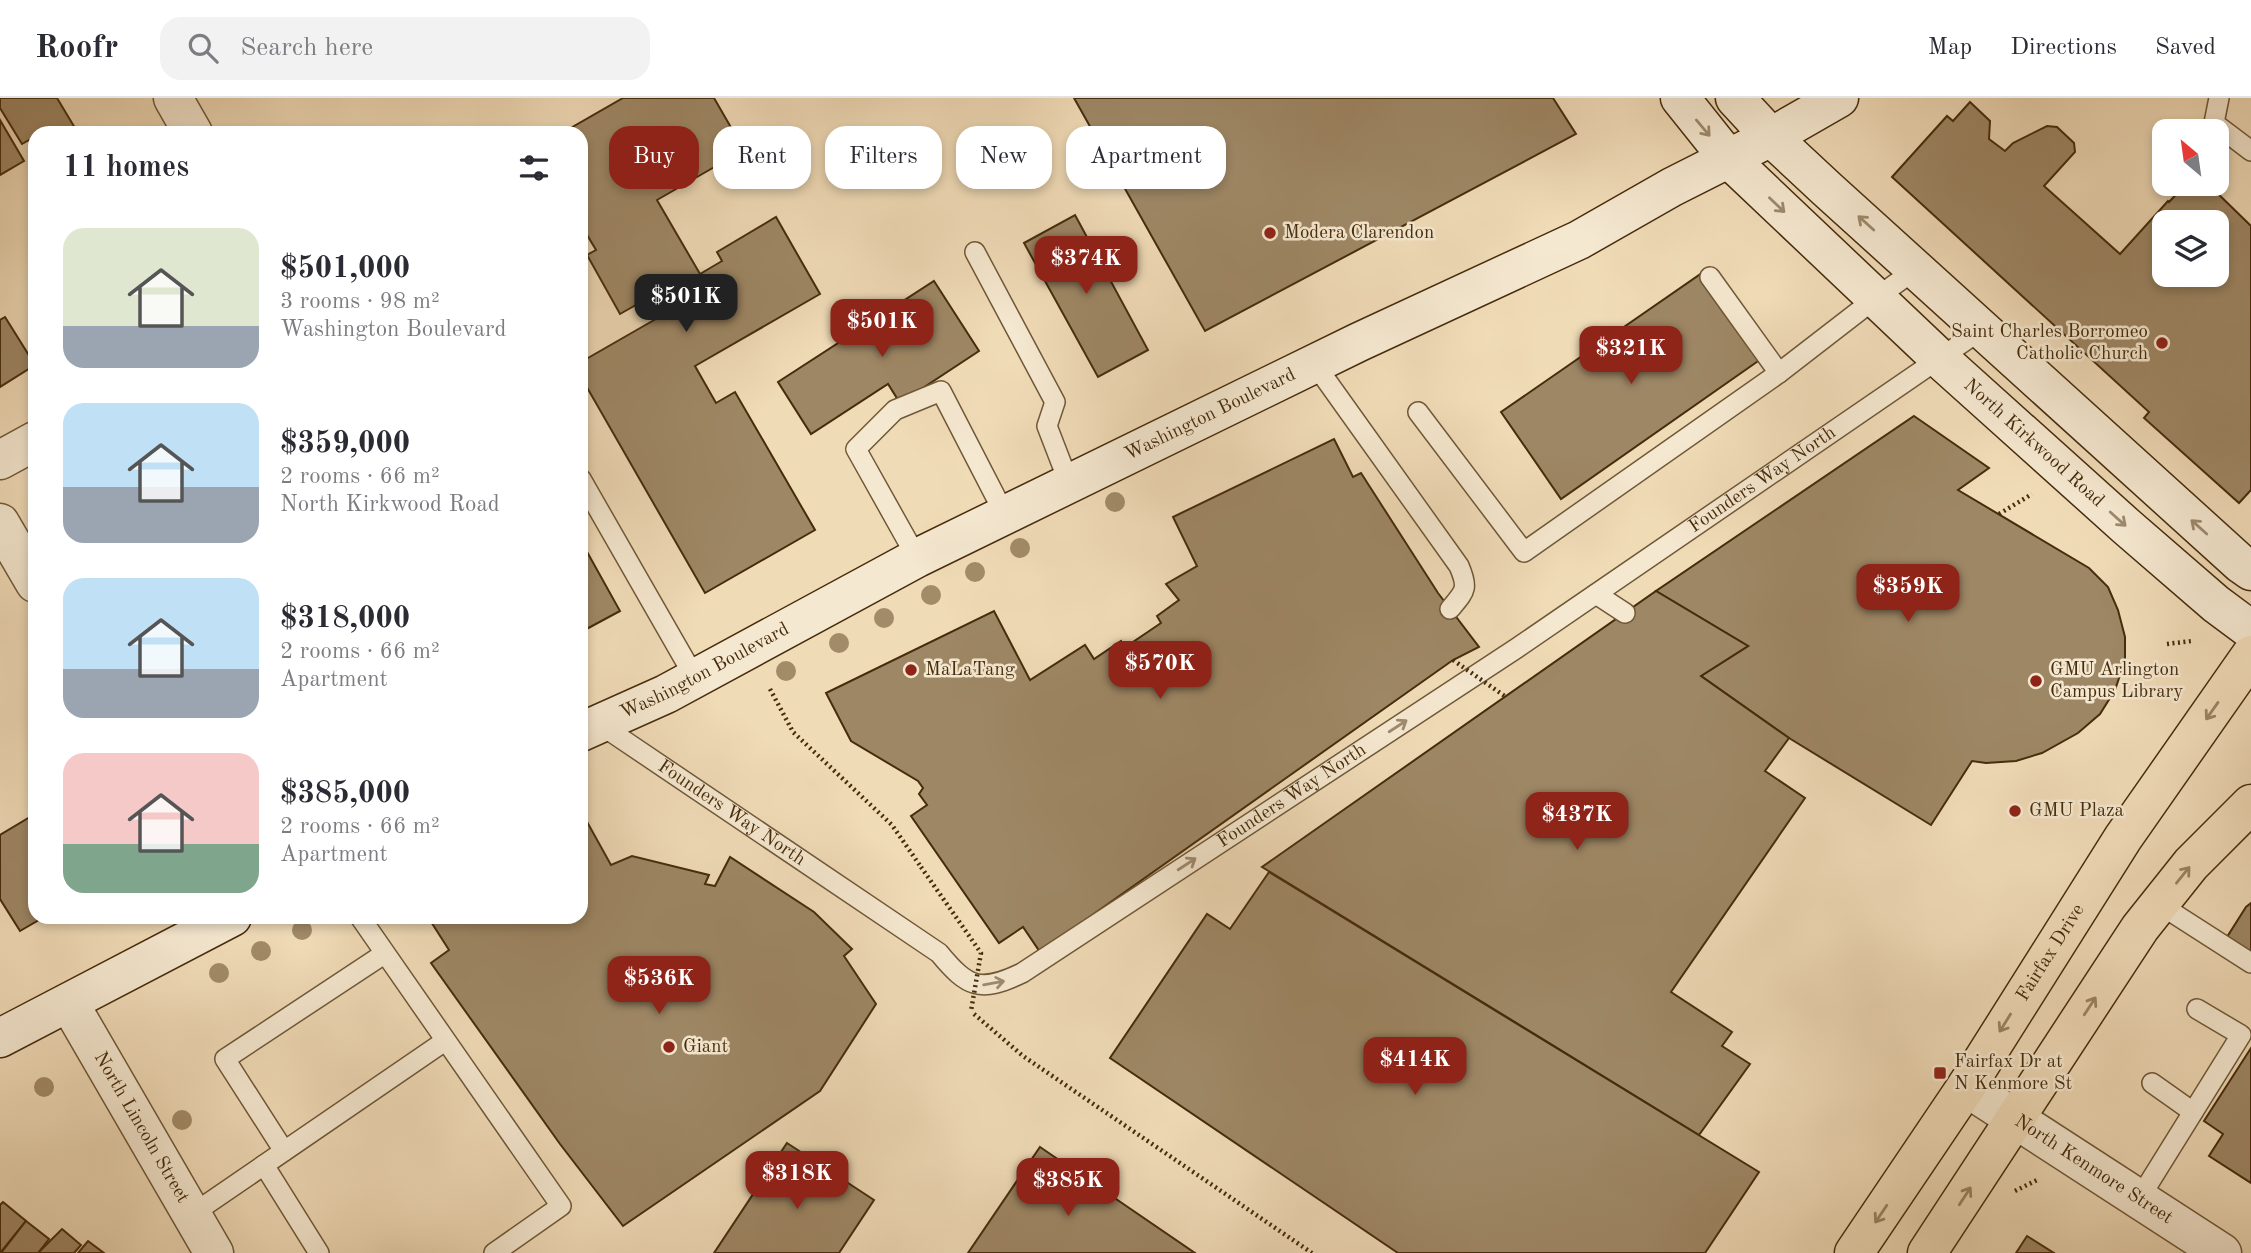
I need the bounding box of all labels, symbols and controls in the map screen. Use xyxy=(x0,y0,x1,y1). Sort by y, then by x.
search box xyxy=(160,17,650,80)
icon: search xyxy=(184,29,222,67)
text: Roofr xyxy=(35,32,118,65)
text: Search here xyxy=(240,35,373,61)
text: Map xyxy=(1928,36,1972,60)
text: Directions xyxy=(2010,36,2117,60)
text: Saved xyxy=(2155,36,2216,60)
one-way arrow xyxy=(1695,119,1711,137)
north arrow xyxy=(2152,119,2230,196)
map controls xyxy=(2152,119,2229,287)
chip: Buy xyxy=(609,126,699,189)
chip: Rent xyxy=(713,126,811,189)
chip: Filters xyxy=(825,126,942,189)
chip: New xyxy=(956,126,1052,189)
chip: Apartment xyxy=(1066,126,1226,189)
icon: filters xyxy=(515,149,553,187)
text: 11 homes xyxy=(63,153,189,183)
one-way arrow xyxy=(1768,196,1785,213)
button: layers xyxy=(2152,210,2229,287)
one-way arrow xyxy=(1858,215,1875,232)
place label: Modera Clarendon xyxy=(1284,224,1434,243)
marker: Modera Clarendon xyxy=(1262,225,1278,241)
pin: $374K xyxy=(1037,236,1135,296)
text: $374K xyxy=(1050,247,1122,270)
text: $501,000 xyxy=(280,254,410,284)
icon: home xyxy=(119,256,203,340)
pin: $501K xyxy=(637,274,735,334)
text: $501K xyxy=(650,285,722,308)
text: 3 rooms · 98 m² xyxy=(280,290,440,313)
pin: $501K xyxy=(833,300,931,359)
text: $501K xyxy=(846,310,918,333)
text: Washington Boulevard xyxy=(280,318,507,341)
place label: Saint Charles Borromeo Catholic Church xyxy=(1951,323,2148,364)
pin: $321K xyxy=(1582,327,1680,386)
marker: Saint Charles Borromeo Catholic Church xyxy=(2154,335,2170,351)
text: $321K xyxy=(1595,337,1667,360)
street label: Washington Boulevard xyxy=(1122,365,1299,464)
street label: North Kirkwood Road xyxy=(1960,375,2108,511)
street label: Founders Way North xyxy=(1686,423,1839,537)
text: $359,000 xyxy=(280,429,410,459)
icon: home xyxy=(119,431,203,515)
text: 2 rooms · 66 m² xyxy=(280,465,440,488)
text: North Kirkwood Road xyxy=(280,493,500,516)
one-way arrow xyxy=(2109,511,2127,527)
one-way arrow xyxy=(2190,519,2208,535)
pin: $359K xyxy=(1859,564,1957,624)
text: $359K xyxy=(1872,575,1944,598)
text: $318,000 xyxy=(280,604,410,634)
icon: home xyxy=(119,606,203,690)
street label: Washington Boulevard xyxy=(618,620,792,723)
text: 2 rooms · 66 m² xyxy=(280,640,440,663)
pin: $570K xyxy=(1111,642,1209,701)
text: $570K xyxy=(1124,652,1196,675)
place label: MaLaTang xyxy=(925,661,1016,680)
place label: GMU Arlington Campus Library xyxy=(2050,661,2183,702)
marker: MaLaTang xyxy=(903,662,919,678)
text: Apartment xyxy=(280,668,388,691)
marker: GMU Arlington Campus Library xyxy=(2028,673,2044,689)
one-way arrow xyxy=(2205,701,2219,720)
one-way arrow xyxy=(1388,719,1407,733)
street label: Founders Way North xyxy=(1214,740,1370,851)
street label: Founders Way North xyxy=(654,757,809,869)
text: $385,000 xyxy=(280,779,410,809)
icon: home xyxy=(119,781,203,865)
pin: $437K xyxy=(1528,792,1626,852)
place label: GMU Plaza xyxy=(2029,802,2125,821)
text: $437K xyxy=(1541,803,1613,826)
marker: GMU Plaza xyxy=(2007,803,2023,819)
text: 2 rooms · 66 m² xyxy=(280,815,440,838)
text: Apartment xyxy=(280,843,388,866)
one-way arrow xyxy=(1177,857,1196,871)
one-way arrow xyxy=(2175,866,2190,884)
street label: Fairfax Drive xyxy=(2013,901,2088,1005)
pin: $536K xyxy=(610,956,708,1016)
text: $536K xyxy=(623,967,695,990)
one-way arrow xyxy=(983,975,1005,988)
one-way arrow xyxy=(2083,996,2097,1016)
one-way arrow xyxy=(1997,1013,2012,1032)
place label: Giant xyxy=(683,1038,728,1057)
pin: $414K xyxy=(1366,1038,1464,1097)
marker: Giant xyxy=(661,1039,677,1055)
text: $414K xyxy=(1379,1048,1451,1071)
street label: North Lincoln Street xyxy=(90,1049,192,1206)
place label: Fairfax Dr at N Kenmore St xyxy=(1954,1053,2072,1094)
marker: Fairfax Dr at N Kenmore St xyxy=(1932,1065,1948,1081)
street label: North Kenmore Street xyxy=(2011,1112,2176,1228)
pin: $318K xyxy=(748,1152,846,1211)
pin: $385K xyxy=(1019,1158,1117,1218)
text: $318K xyxy=(761,1162,833,1185)
text: $385K xyxy=(1032,1169,1104,1192)
one-way arrow xyxy=(1957,1187,1972,1206)
one-way arrow xyxy=(1873,1203,1887,1223)

